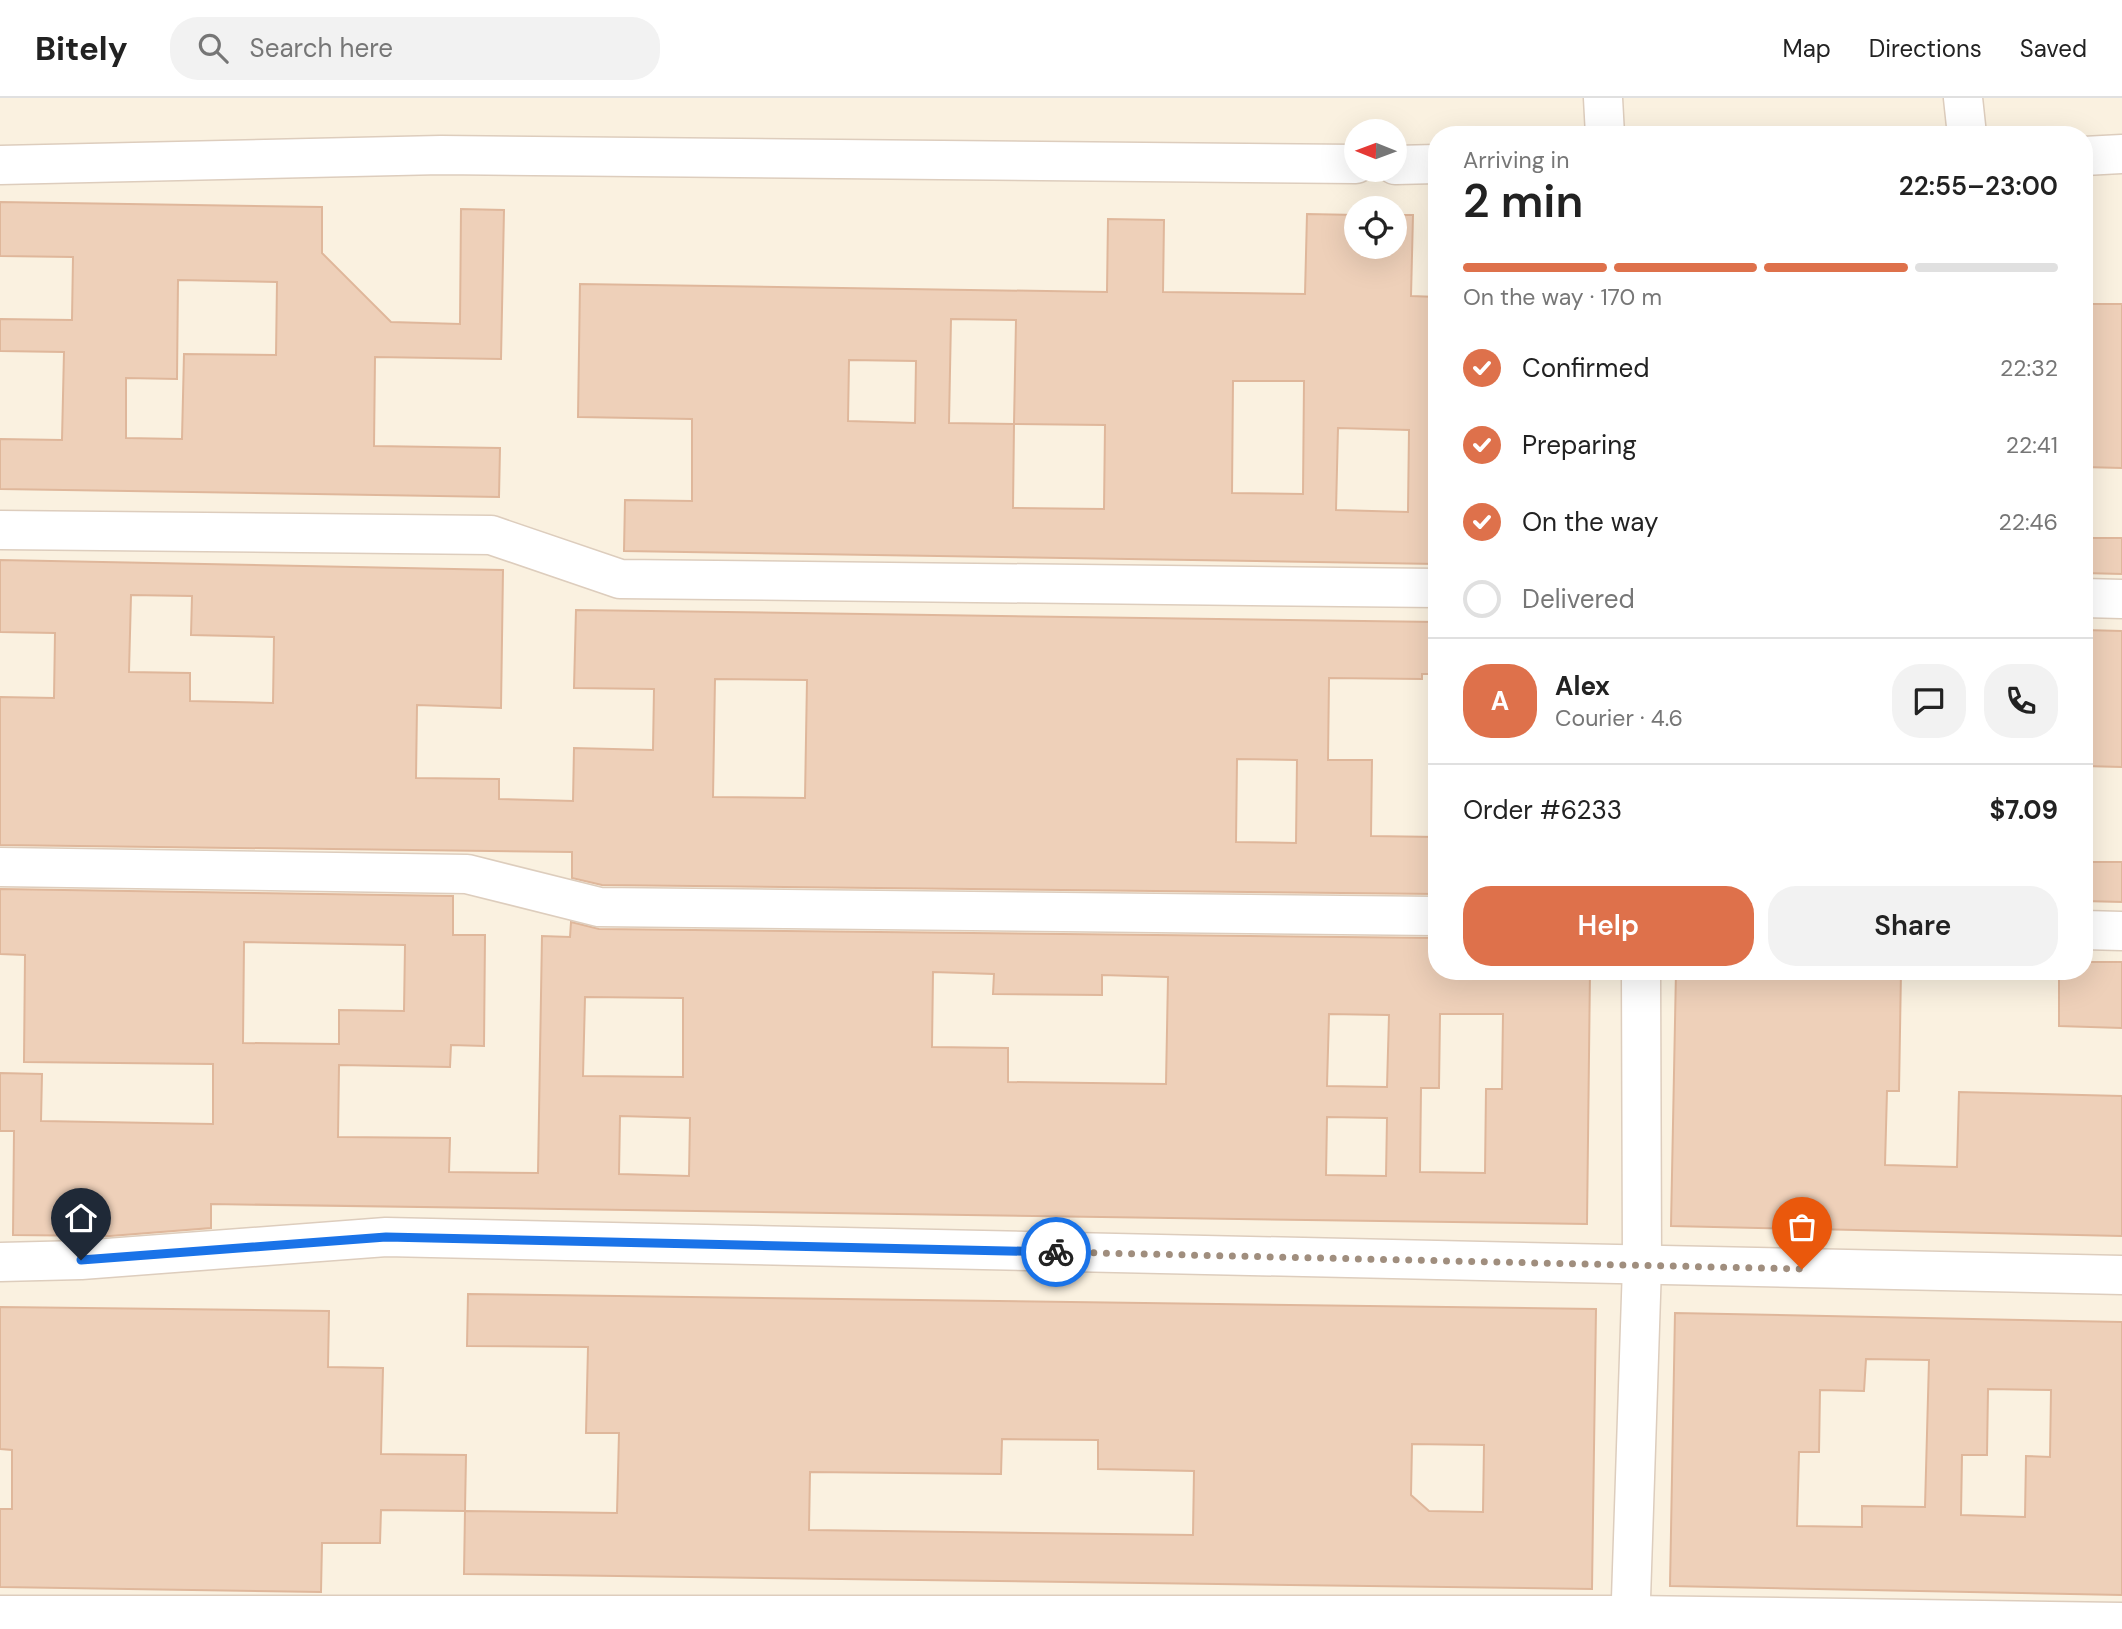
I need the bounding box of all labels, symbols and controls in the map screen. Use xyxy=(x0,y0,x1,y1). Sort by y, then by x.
search box xyxy=(170,17,660,80)
text: Bitely xyxy=(35,27,128,70)
icon: search xyxy=(194,29,232,67)
text: Search here xyxy=(250,31,393,65)
text: Map xyxy=(1783,33,1831,64)
text: Directions xyxy=(1869,33,1982,64)
text: Saved xyxy=(2020,33,2087,64)
north arrow xyxy=(1344,119,1407,182)
map controls xyxy=(1344,119,1407,259)
text: Arriving in xyxy=(1463,145,1569,175)
text: 22:55–23:00 xyxy=(1899,169,2058,203)
text: 2 min xyxy=(1463,171,1583,231)
button: locate xyxy=(1344,196,1407,259)
text: On the way · 170 m xyxy=(1463,282,1662,312)
icon: check xyxy=(1463,349,1501,387)
text: Confirmed xyxy=(1522,351,1649,385)
text: 22:32 xyxy=(2000,353,2058,383)
icon: check xyxy=(1463,426,1501,464)
text: Preparing xyxy=(1522,428,1637,462)
text: 22:41 xyxy=(2006,430,2058,460)
icon: check xyxy=(1463,503,1501,541)
text: On the way xyxy=(1522,505,1658,539)
text: 22:46 xyxy=(1998,507,2058,537)
text: Delivered xyxy=(1522,582,1635,616)
button: chat xyxy=(1892,664,1966,738)
button: phone xyxy=(1984,664,2058,738)
text: Alex xyxy=(1555,669,1610,703)
text: A xyxy=(1491,684,1509,718)
text: Courier · 4.6 xyxy=(1555,703,1683,733)
text: Order #6233 xyxy=(1463,793,1622,827)
text: $7.09 xyxy=(1990,793,2058,827)
button: Help xyxy=(1463,886,1754,966)
button: Share xyxy=(1768,886,2058,966)
pin xyxy=(51,1188,111,1260)
pin xyxy=(1772,1197,1832,1269)
icon: home xyxy=(62,1199,100,1237)
icon: bag xyxy=(1783,1208,1821,1246)
courier xyxy=(1021,1217,1091,1287)
icon: bike xyxy=(1037,1233,1075,1271)

